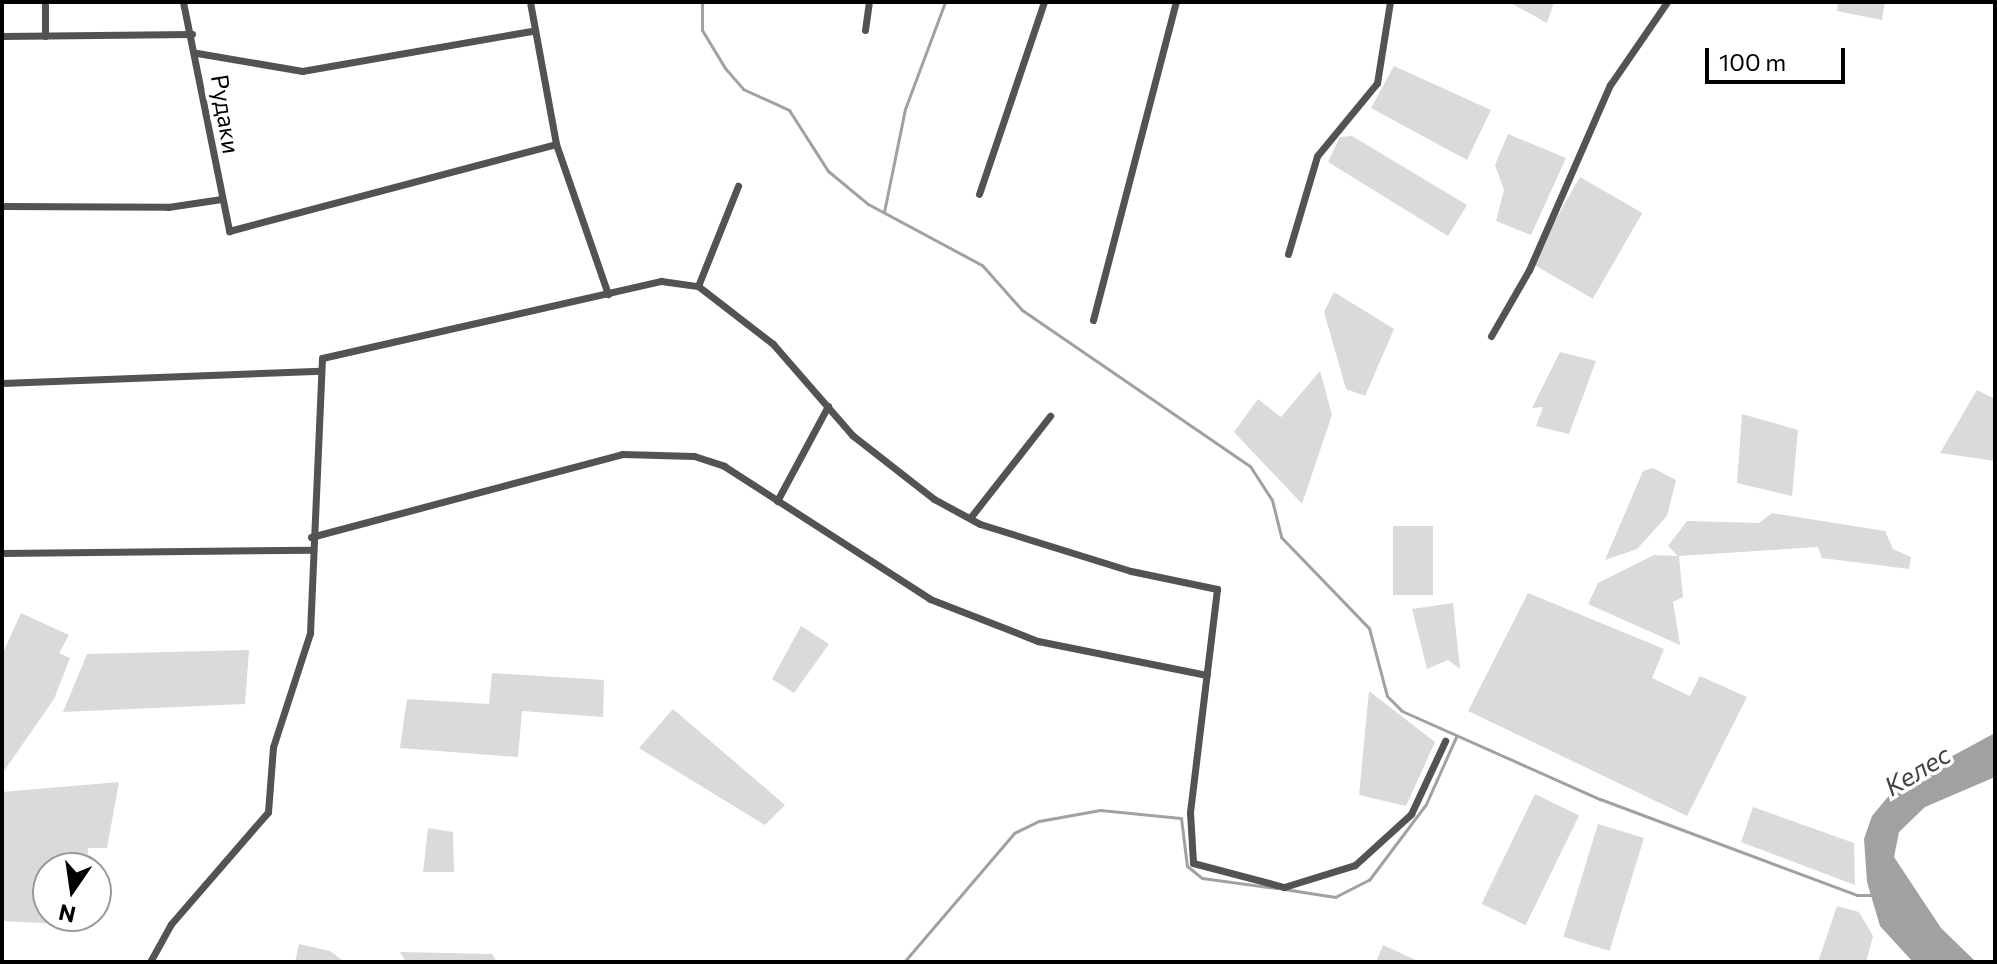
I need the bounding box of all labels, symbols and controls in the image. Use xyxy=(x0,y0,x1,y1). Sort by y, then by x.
scale bar xyxy=(1709,32,1849,82)
text: 100 m xyxy=(1719,47,1786,76)
street label: Рудаки xyxy=(206,72,246,156)
water label: Келес xyxy=(1878,738,1956,802)
north arrow xyxy=(32,852,112,932)
text: N xyxy=(56,899,78,929)

